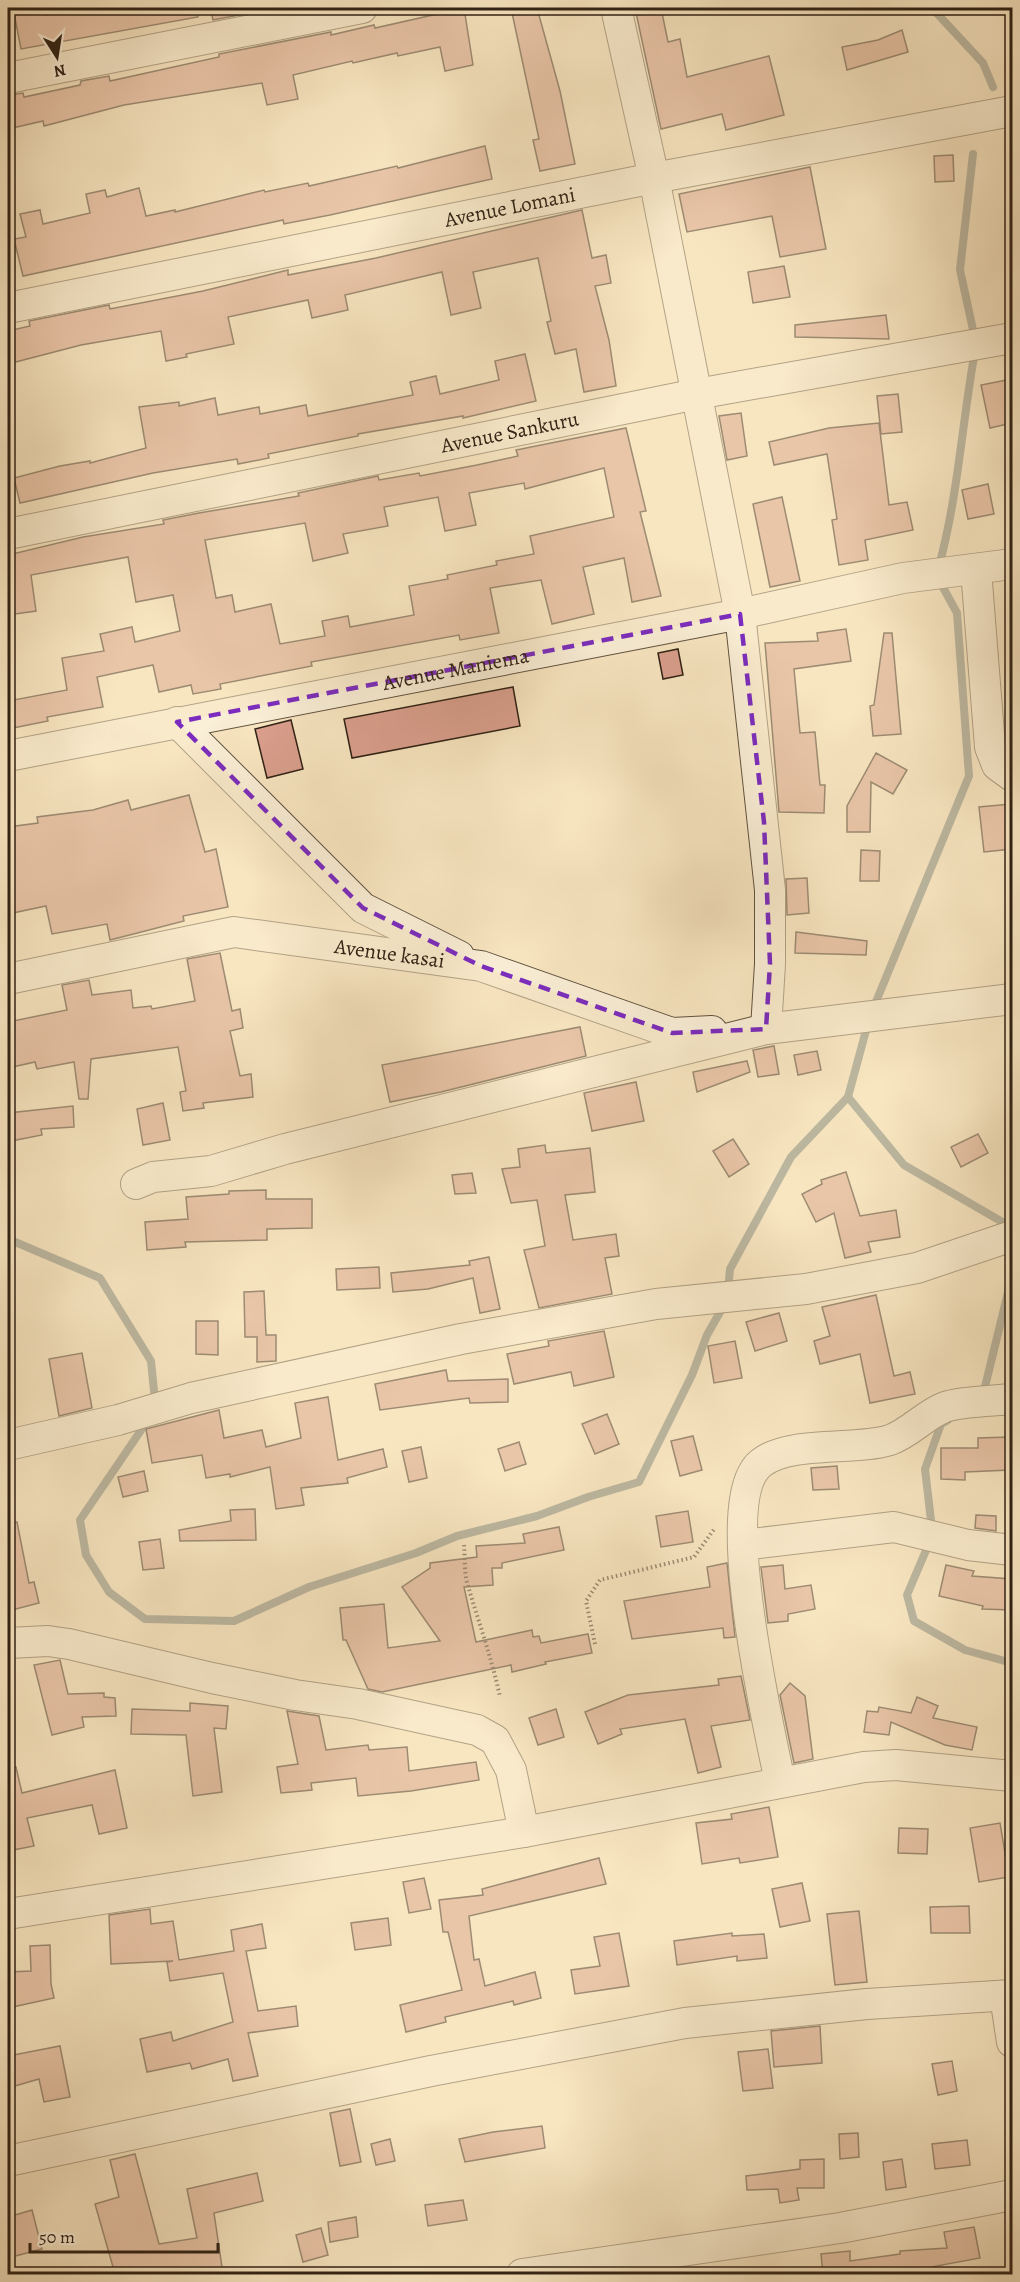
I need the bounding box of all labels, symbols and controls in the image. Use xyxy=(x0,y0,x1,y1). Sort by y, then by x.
north arrow xyxy=(27,27,87,87)
text: N xyxy=(52,59,68,83)
street label: Avenue Lomani xyxy=(441,180,578,234)
street label: Avenue Sankuru xyxy=(437,404,582,460)
street label: Avenue Maniema xyxy=(379,641,531,697)
street label: Avenue kasai xyxy=(332,932,447,975)
scale bar xyxy=(30,2216,218,2254)
text: 50 m xyxy=(39,2225,75,2249)

